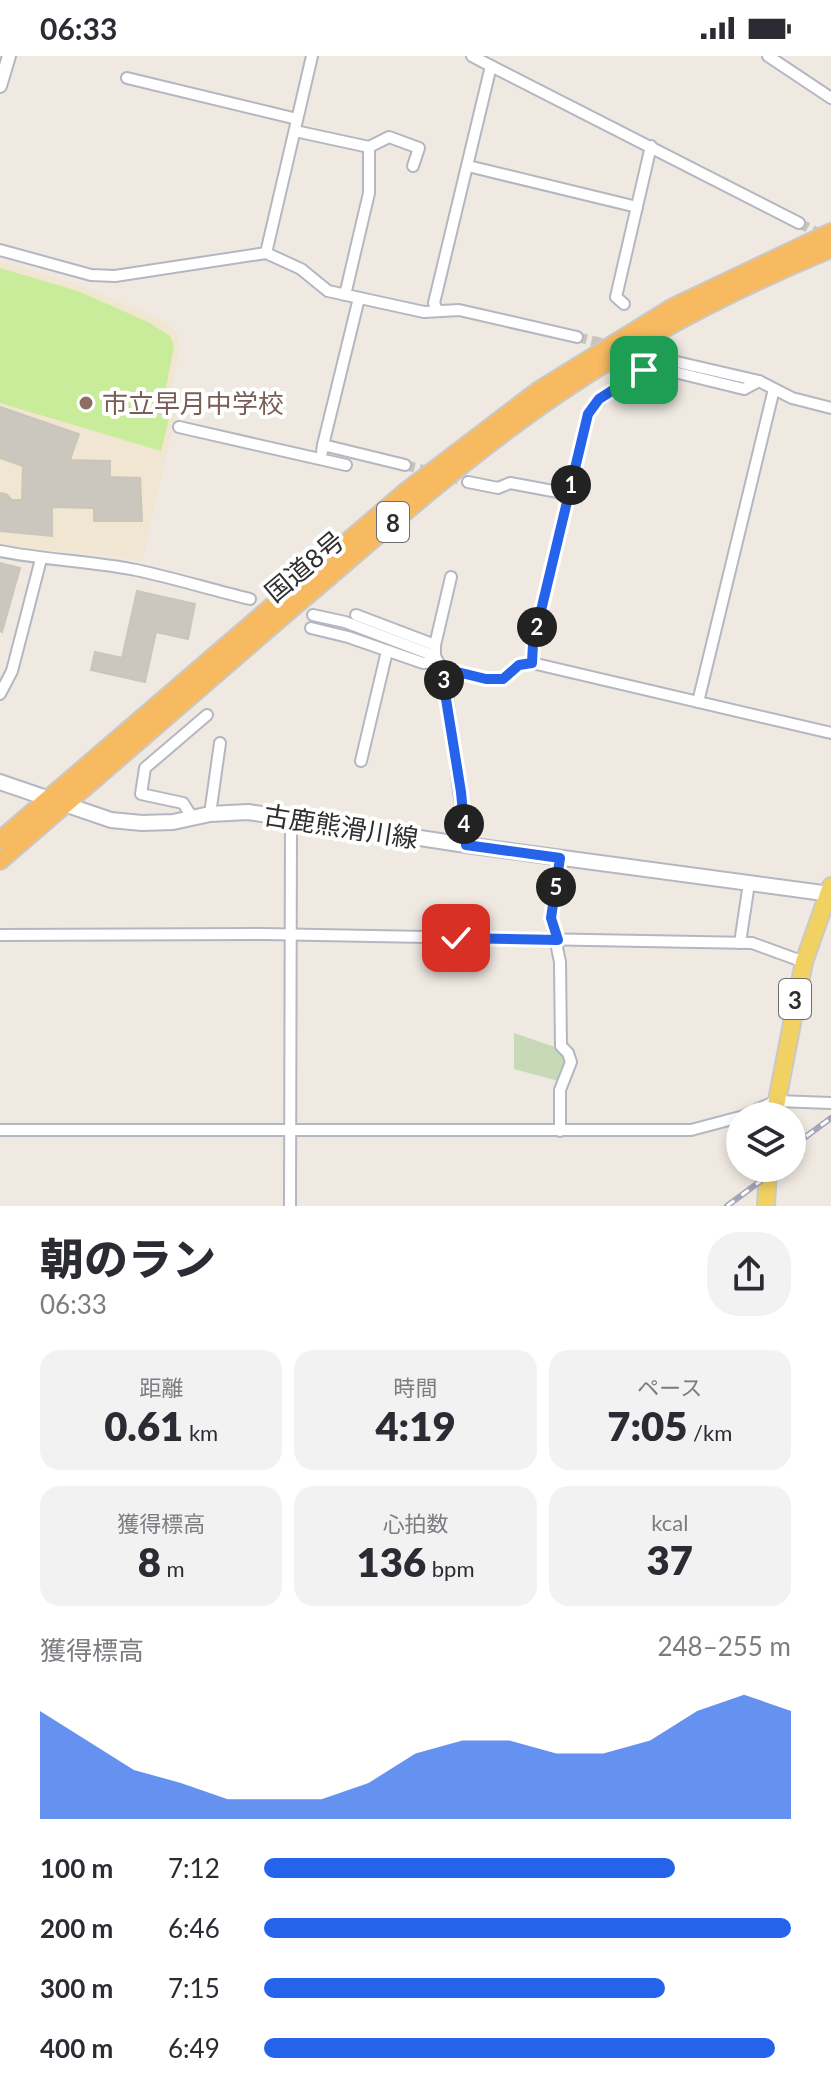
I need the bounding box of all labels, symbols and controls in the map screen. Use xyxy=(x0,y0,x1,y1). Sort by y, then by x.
text: 06:33 xyxy=(40,10,117,46)
pin xyxy=(610,336,678,404)
icon: arrive xyxy=(622,348,666,392)
place label: 市立早月中学校 xyxy=(102,387,284,419)
marker: 市立早月中学校 xyxy=(77,394,95,412)
pin: 1 xyxy=(551,465,591,505)
text: 1 xyxy=(565,471,577,498)
road number: 8 xyxy=(377,502,409,542)
street label: 国道8号 xyxy=(258,524,350,608)
pin: 2 xyxy=(517,607,557,647)
text: 2 xyxy=(531,613,543,640)
pin: 3 xyxy=(424,660,464,700)
text: 3 xyxy=(438,666,450,693)
street label: 古鹿熊滑川線 xyxy=(261,798,421,854)
pin: 4 xyxy=(444,804,484,844)
text: 4 xyxy=(458,810,470,837)
pin: 5 xyxy=(536,867,576,907)
text: 5 xyxy=(550,873,562,900)
pin xyxy=(422,904,490,972)
icon: check xyxy=(434,916,478,960)
road number: 3 xyxy=(779,979,811,1019)
map controls xyxy=(726,1102,806,1182)
button: layers xyxy=(726,1102,806,1182)
text: 朝のラン xyxy=(40,1232,216,1284)
button: share xyxy=(707,1232,791,1316)
text: 06:33 xyxy=(40,1288,107,1320)
text: 距離 xyxy=(139,1374,183,1401)
text: 時間 xyxy=(393,1374,438,1401)
text: ペース xyxy=(637,1374,702,1401)
text: 0.61 xyxy=(104,1402,183,1450)
text: 4:19 xyxy=(375,1402,456,1450)
text: 7:05 xyxy=(607,1402,687,1450)
text: km xyxy=(183,1419,218,1446)
text: /km xyxy=(687,1419,732,1446)
text: kcal xyxy=(651,1509,688,1536)
text: 獲得標高 xyxy=(117,1510,205,1537)
text: 心拍数 xyxy=(382,1510,449,1537)
text: 37 xyxy=(647,1536,693,1584)
text: 8 xyxy=(138,1538,161,1586)
text: 136 xyxy=(356,1538,426,1586)
text: m xyxy=(161,1555,185,1582)
text: bpm xyxy=(426,1555,474,1582)
text: 248–255 m xyxy=(657,1630,791,1662)
text: 獲得標高 xyxy=(40,1634,144,1666)
text: 100 m xyxy=(40,1852,113,1884)
text: 7:12 xyxy=(168,1852,220,1884)
text: 200 m xyxy=(40,1912,113,1944)
text: 6:46 xyxy=(168,1912,220,1944)
text: 300 m xyxy=(40,1972,113,2004)
text: 7:15 xyxy=(168,1972,220,2004)
text: 400 m xyxy=(40,2032,113,2064)
text: 6:49 xyxy=(168,2032,220,2064)

